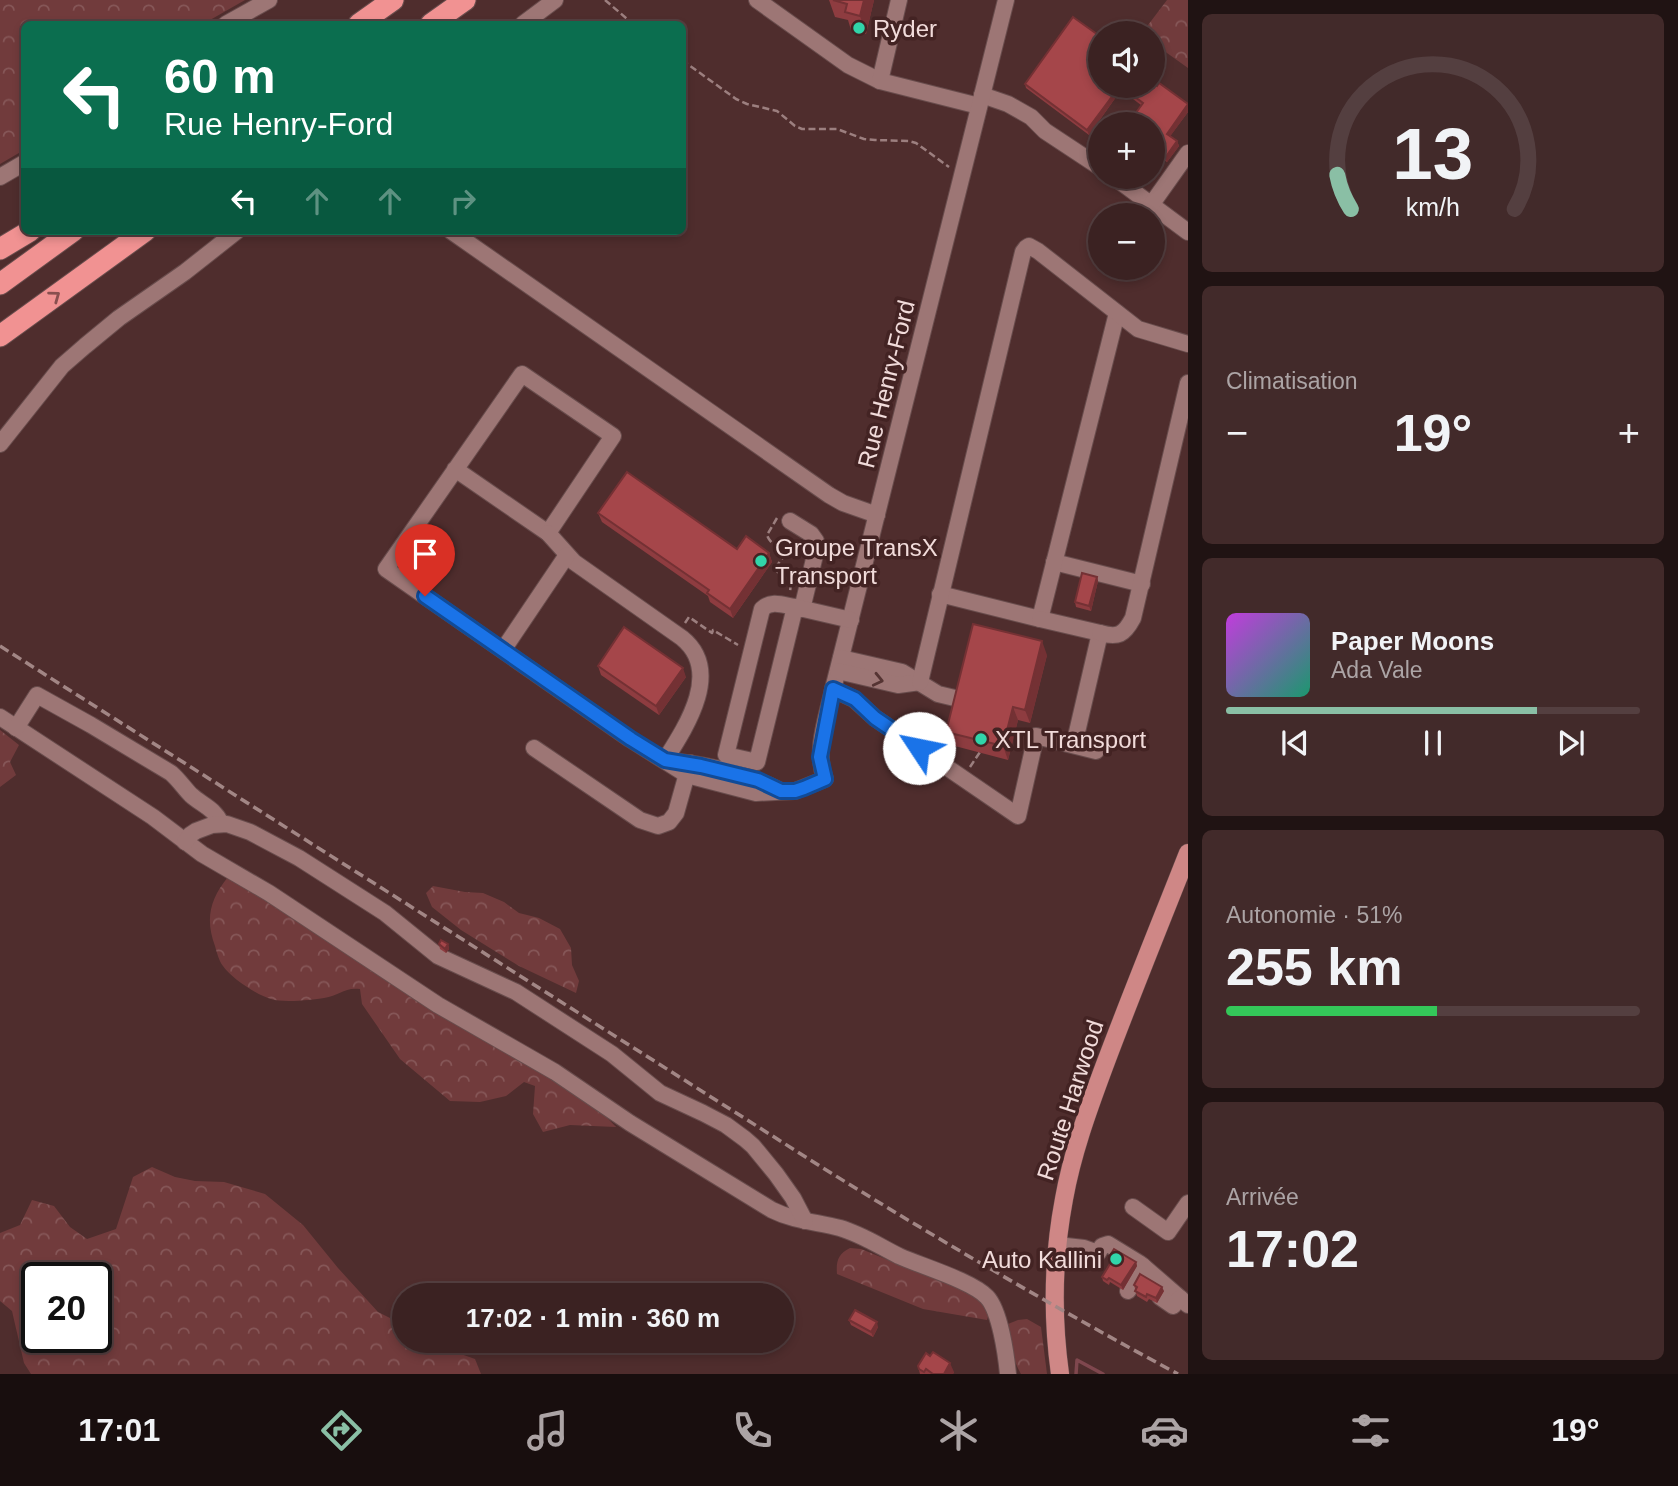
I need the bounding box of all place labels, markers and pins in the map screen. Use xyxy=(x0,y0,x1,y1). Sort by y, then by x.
place label: Ryder xyxy=(873,15,937,42)
marker: Ryder xyxy=(851,20,867,36)
pin xyxy=(395,524,455,596)
place label: Groupe TransX Transport xyxy=(775,534,938,589)
marker: Groupe TransX Transport xyxy=(753,553,769,569)
place label: XTL Transport xyxy=(995,726,1147,753)
marker: XTL Transport xyxy=(973,731,989,747)
place label: Auto Kallini xyxy=(982,1246,1102,1273)
marker: Auto Kallini xyxy=(1108,1251,1124,1267)

